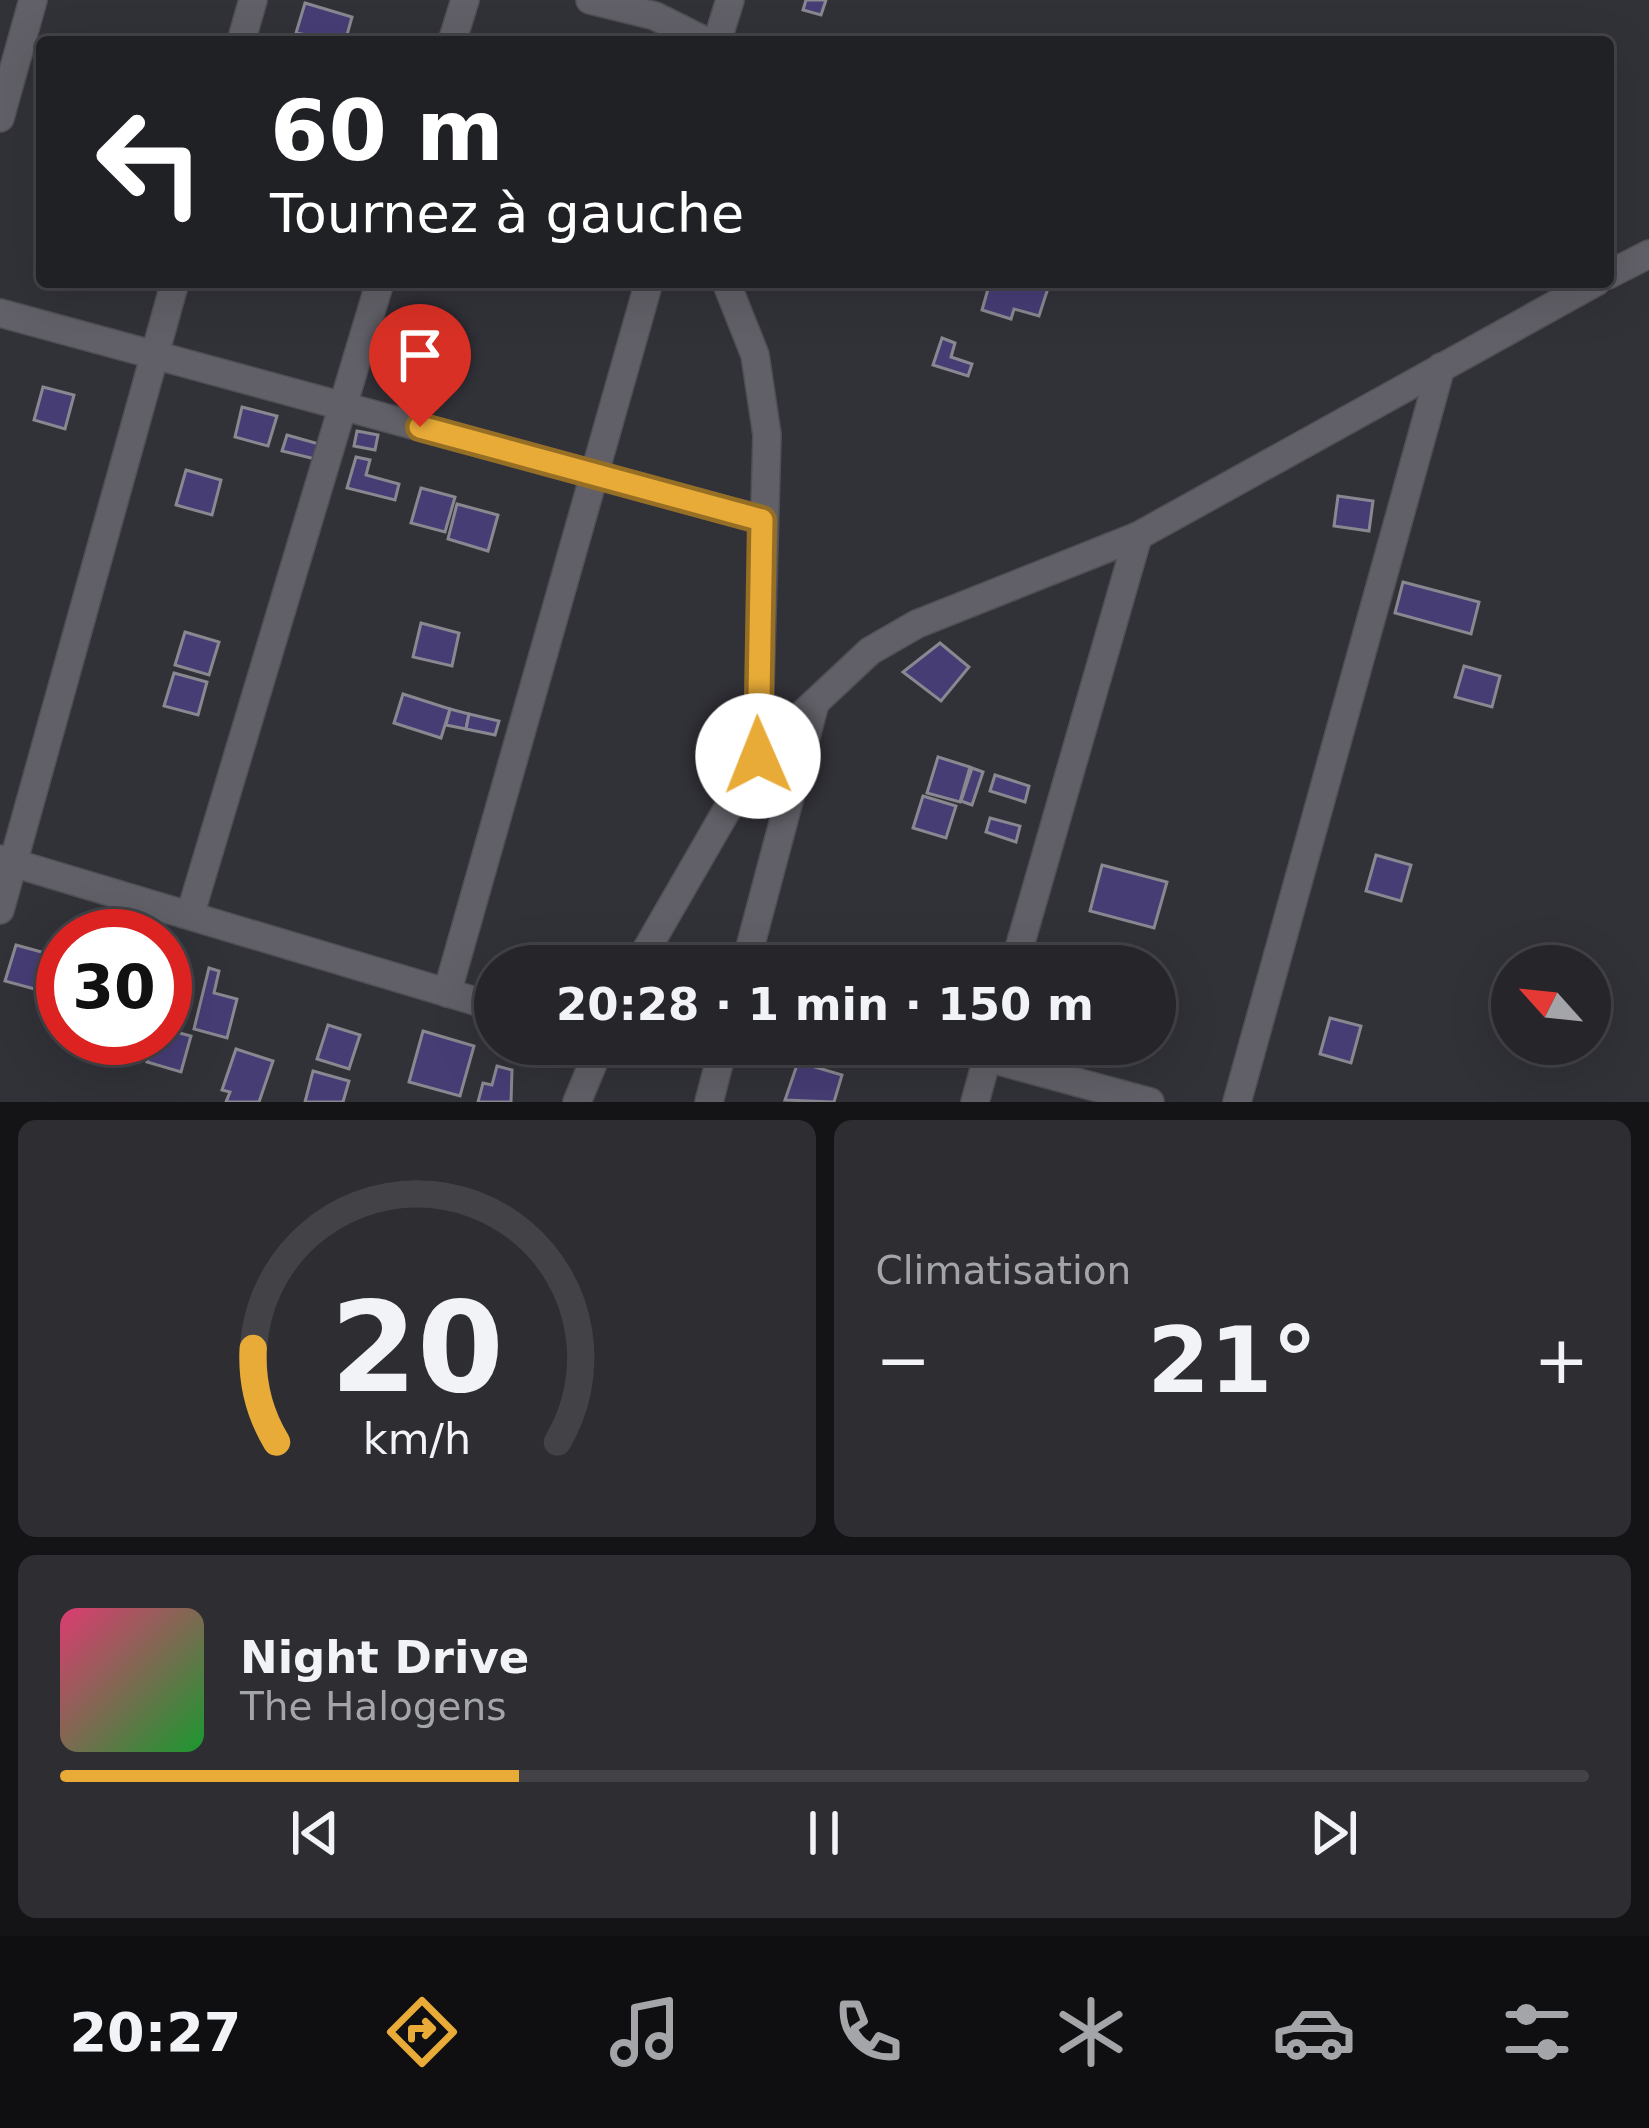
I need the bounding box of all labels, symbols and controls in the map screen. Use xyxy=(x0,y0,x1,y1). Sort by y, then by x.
text: 60 m xyxy=(270,82,504,180)
icon: left xyxy=(72,84,228,240)
text: Tournez à gauche xyxy=(270,182,744,245)
pin xyxy=(369,304,471,427)
icon: arrive xyxy=(387,322,453,388)
position arrow xyxy=(695,693,821,819)
speed limit sign: 30 xyxy=(36,909,192,1065)
north arrow xyxy=(1491,945,1611,1065)
map controls xyxy=(1491,945,1611,1065)
text: 20:28 · 1 min · 150 m xyxy=(556,978,1094,1031)
text: Climatisation xyxy=(876,1248,1131,1293)
text: 20 xyxy=(330,1275,504,1420)
text: 21° xyxy=(1147,1308,1317,1413)
text: − xyxy=(876,1322,931,1399)
text: + xyxy=(1534,1322,1589,1399)
text: km/h xyxy=(363,1413,471,1463)
text: Night Drive xyxy=(240,1631,529,1684)
text: The Halogens xyxy=(240,1684,507,1729)
icon: previous xyxy=(282,1800,348,1866)
icon: pause xyxy=(791,1800,857,1866)
icon: next xyxy=(1301,1800,1367,1866)
icon: directions xyxy=(380,1990,464,2074)
icon: music xyxy=(603,1990,687,2074)
icon: phone xyxy=(826,1990,910,2074)
icon: climate xyxy=(1049,1990,1133,2074)
icon: car xyxy=(1272,1990,1356,2074)
icon: filters xyxy=(1495,1990,1579,2074)
text: 20:27 xyxy=(70,2001,241,2064)

